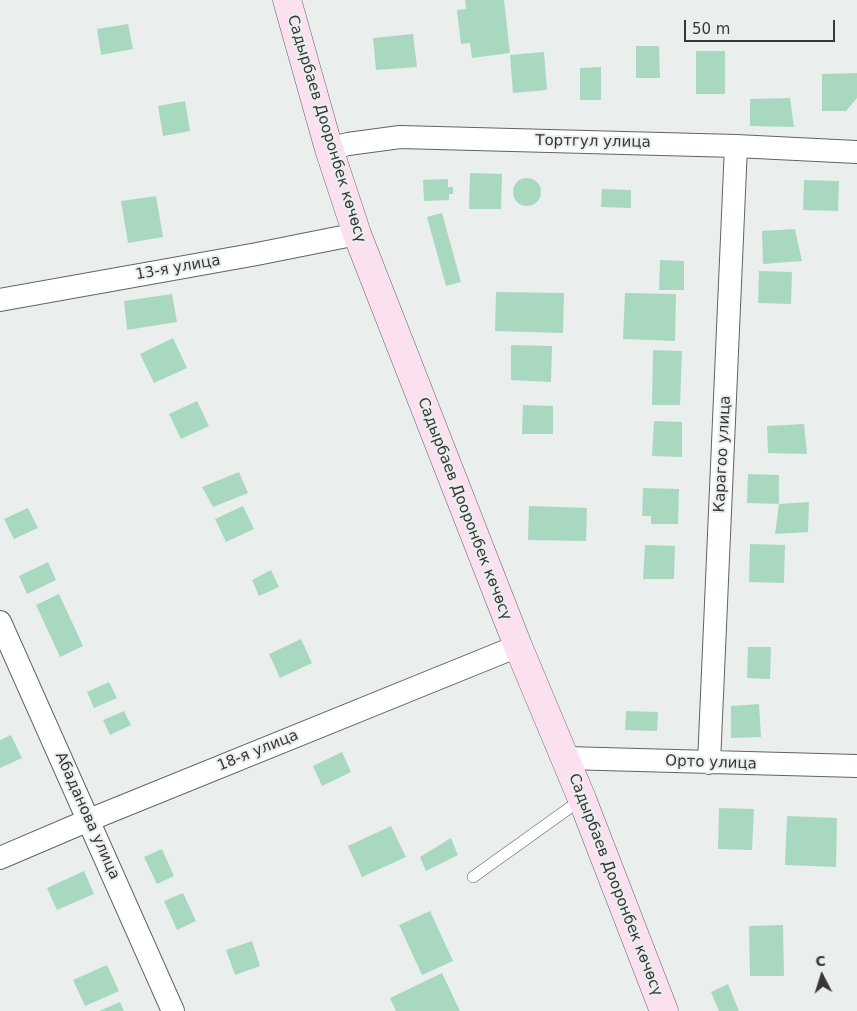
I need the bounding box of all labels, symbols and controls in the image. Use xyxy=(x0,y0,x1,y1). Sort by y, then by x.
scale bar xyxy=(687,10,838,42)
street label: Садырбаев Дооронбек көчөсү xyxy=(283,13,369,245)
text: 50 m xyxy=(692,20,730,38)
street label: Тортгул улица xyxy=(535,132,651,152)
street label: 13-я улица xyxy=(134,252,222,284)
street label: Садырбаев Дооронбек көчөсү xyxy=(413,395,515,623)
street label: Карагоо улица xyxy=(711,395,735,513)
street label: 18-я улица xyxy=(215,727,301,775)
street label: Абаданова улица xyxy=(51,749,123,883)
street label: Орто улица xyxy=(665,752,757,774)
street label: Садырбаев Дооронбек көчөсү xyxy=(564,771,666,999)
north arrow xyxy=(797,951,847,1001)
text: С xyxy=(815,953,827,969)

